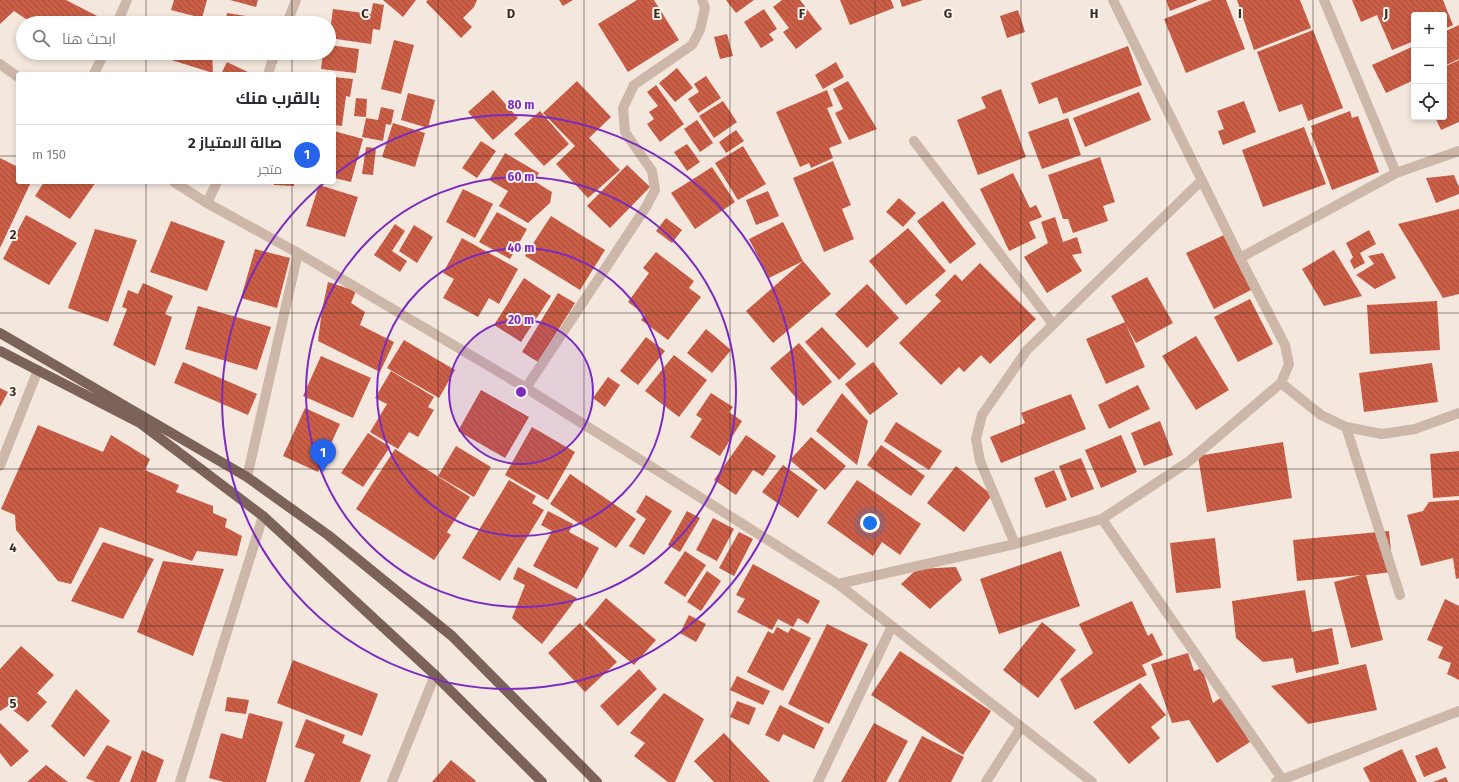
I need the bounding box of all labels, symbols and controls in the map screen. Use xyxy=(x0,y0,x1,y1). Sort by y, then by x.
text: C xyxy=(361,6,369,21)
text: D xyxy=(507,6,516,21)
text: E xyxy=(654,6,661,21)
text: F xyxy=(799,6,806,21)
text: G xyxy=(944,6,952,21)
text: H xyxy=(1090,6,1098,21)
text: I xyxy=(1238,6,1242,21)
text: J xyxy=(1383,6,1388,21)
map controls xyxy=(1411,12,1447,120)
button: + xyxy=(1411,12,1447,48)
search box xyxy=(16,16,336,60)
icon: search xyxy=(30,27,52,49)
text: ابحث هنا xyxy=(62,30,116,48)
button: − xyxy=(1411,48,1447,84)
button: locate xyxy=(1411,84,1447,120)
text: بالقرب منك xyxy=(236,88,320,109)
text: 80 m xyxy=(508,98,534,112)
text: صالة الامتياز 2 xyxy=(188,134,282,152)
text: 150 m xyxy=(32,147,66,162)
text: 1 xyxy=(304,147,310,162)
text: متجر xyxy=(258,162,282,177)
text: 60 m xyxy=(508,170,534,184)
text: 2 xyxy=(10,227,17,242)
text: 40 m xyxy=(508,241,534,255)
text: 20 m xyxy=(508,313,534,327)
text: 3 xyxy=(9,384,17,399)
centre of rings xyxy=(514,385,528,399)
pin: 1 xyxy=(310,439,336,472)
your location xyxy=(860,513,880,533)
text: 4 xyxy=(9,540,17,555)
text: 5 xyxy=(10,696,17,711)

